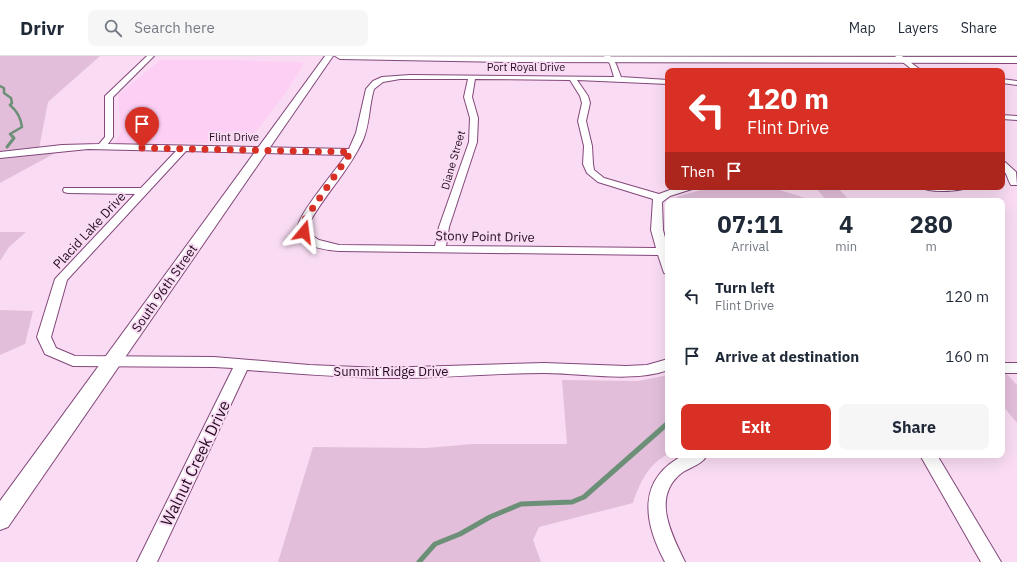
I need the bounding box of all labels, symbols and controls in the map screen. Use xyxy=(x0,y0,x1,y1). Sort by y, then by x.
search box xyxy=(88,10,368,46)
text: Drivr xyxy=(20,16,64,40)
icon: search xyxy=(102,17,124,39)
text: Search here xyxy=(134,18,215,37)
text: Map xyxy=(849,19,876,37)
text: Layers xyxy=(898,19,939,37)
text: Share xyxy=(961,19,997,37)
street label: Port Royal Drive xyxy=(487,60,565,74)
text: 120 m xyxy=(747,80,829,117)
icon: left xyxy=(681,84,733,136)
pin xyxy=(125,107,159,148)
icon: arrive xyxy=(131,113,153,135)
text: Flint Drive xyxy=(747,116,829,139)
street label: Diane Street xyxy=(438,129,468,191)
street label: Flint Drive xyxy=(209,130,259,144)
icon: arrive xyxy=(723,160,745,182)
text: Then xyxy=(681,162,715,181)
street label: Placid Lake Drive xyxy=(49,188,129,272)
text: 07:11 xyxy=(717,208,783,240)
text: 4 xyxy=(839,208,853,240)
text: 280 xyxy=(909,208,953,240)
position arrow xyxy=(283,211,325,253)
street label: Stony Point Drive xyxy=(435,227,535,246)
text: Arrival xyxy=(731,238,769,255)
text: min xyxy=(835,238,857,255)
text: m xyxy=(925,238,937,255)
street label: South 96th Street xyxy=(128,241,201,336)
text: Turn left xyxy=(715,278,775,297)
icon: left xyxy=(681,285,703,307)
text: 120 m xyxy=(945,287,989,306)
text: Flint Drive xyxy=(715,297,774,314)
icon: arrive xyxy=(681,345,703,367)
text: Arrive at destination xyxy=(715,347,859,366)
text: 160 m xyxy=(945,347,989,366)
street label: Summit Ridge Drive xyxy=(334,363,448,380)
street label: Walnut Creek Drive xyxy=(156,397,234,529)
button: Exit xyxy=(681,404,831,450)
button: Share xyxy=(839,404,989,450)

